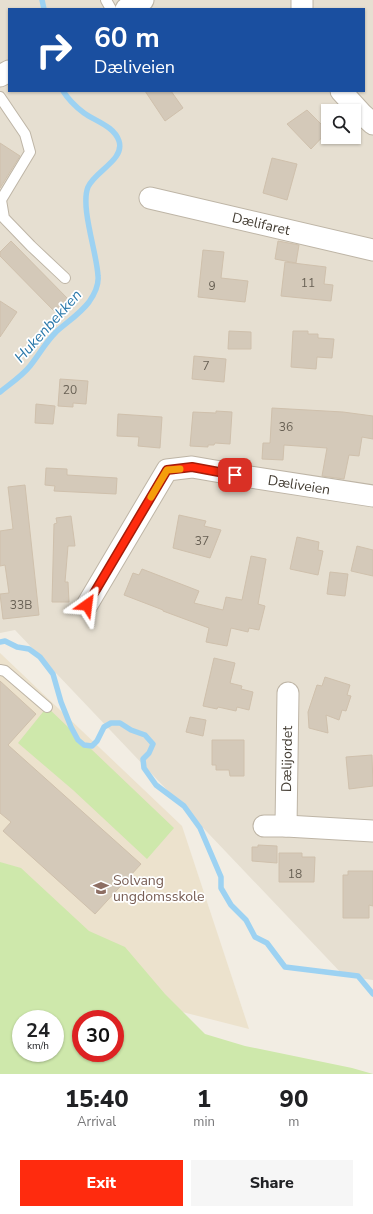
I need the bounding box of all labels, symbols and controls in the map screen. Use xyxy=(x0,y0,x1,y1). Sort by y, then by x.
text: 60 m xyxy=(94,19,160,57)
icon: right xyxy=(28,24,80,76)
text: Dæliveien xyxy=(94,55,175,79)
map controls xyxy=(321,104,361,144)
button: search xyxy=(321,104,361,144)
street label: Dælifaret xyxy=(230,208,292,240)
house number: 11 xyxy=(301,275,315,291)
house number: 9 xyxy=(208,278,216,294)
water label: Hukenbekken xyxy=(10,285,86,367)
house number: 7 xyxy=(202,358,210,374)
house number: 20 xyxy=(63,382,77,398)
house number: 36 xyxy=(279,419,293,435)
pin xyxy=(218,458,252,492)
icon: arrive xyxy=(224,464,246,486)
street label: Dæliveien xyxy=(266,471,332,499)
house number: 37 xyxy=(195,533,209,549)
position arrow xyxy=(66,584,108,626)
house number: 33B xyxy=(10,597,32,613)
street label: Dælijordet xyxy=(277,726,297,792)
house number: 18 xyxy=(288,866,302,882)
place label: Solvang ungdomsskole xyxy=(113,871,205,906)
school or university icon: Solvang ungdomsskole xyxy=(92,879,110,897)
speed limit sign: 30 xyxy=(72,1010,124,1062)
text: 24 xyxy=(26,1017,50,1044)
text: km/h xyxy=(27,1039,49,1053)
text: 15:40 xyxy=(65,1083,129,1115)
text: 1 xyxy=(197,1083,211,1115)
text: 90 xyxy=(279,1083,308,1115)
text: Arrival xyxy=(77,1113,116,1131)
text: min xyxy=(193,1113,215,1131)
text: m xyxy=(288,1113,299,1131)
button: Exit xyxy=(20,1160,183,1206)
button: Share xyxy=(191,1160,353,1206)

